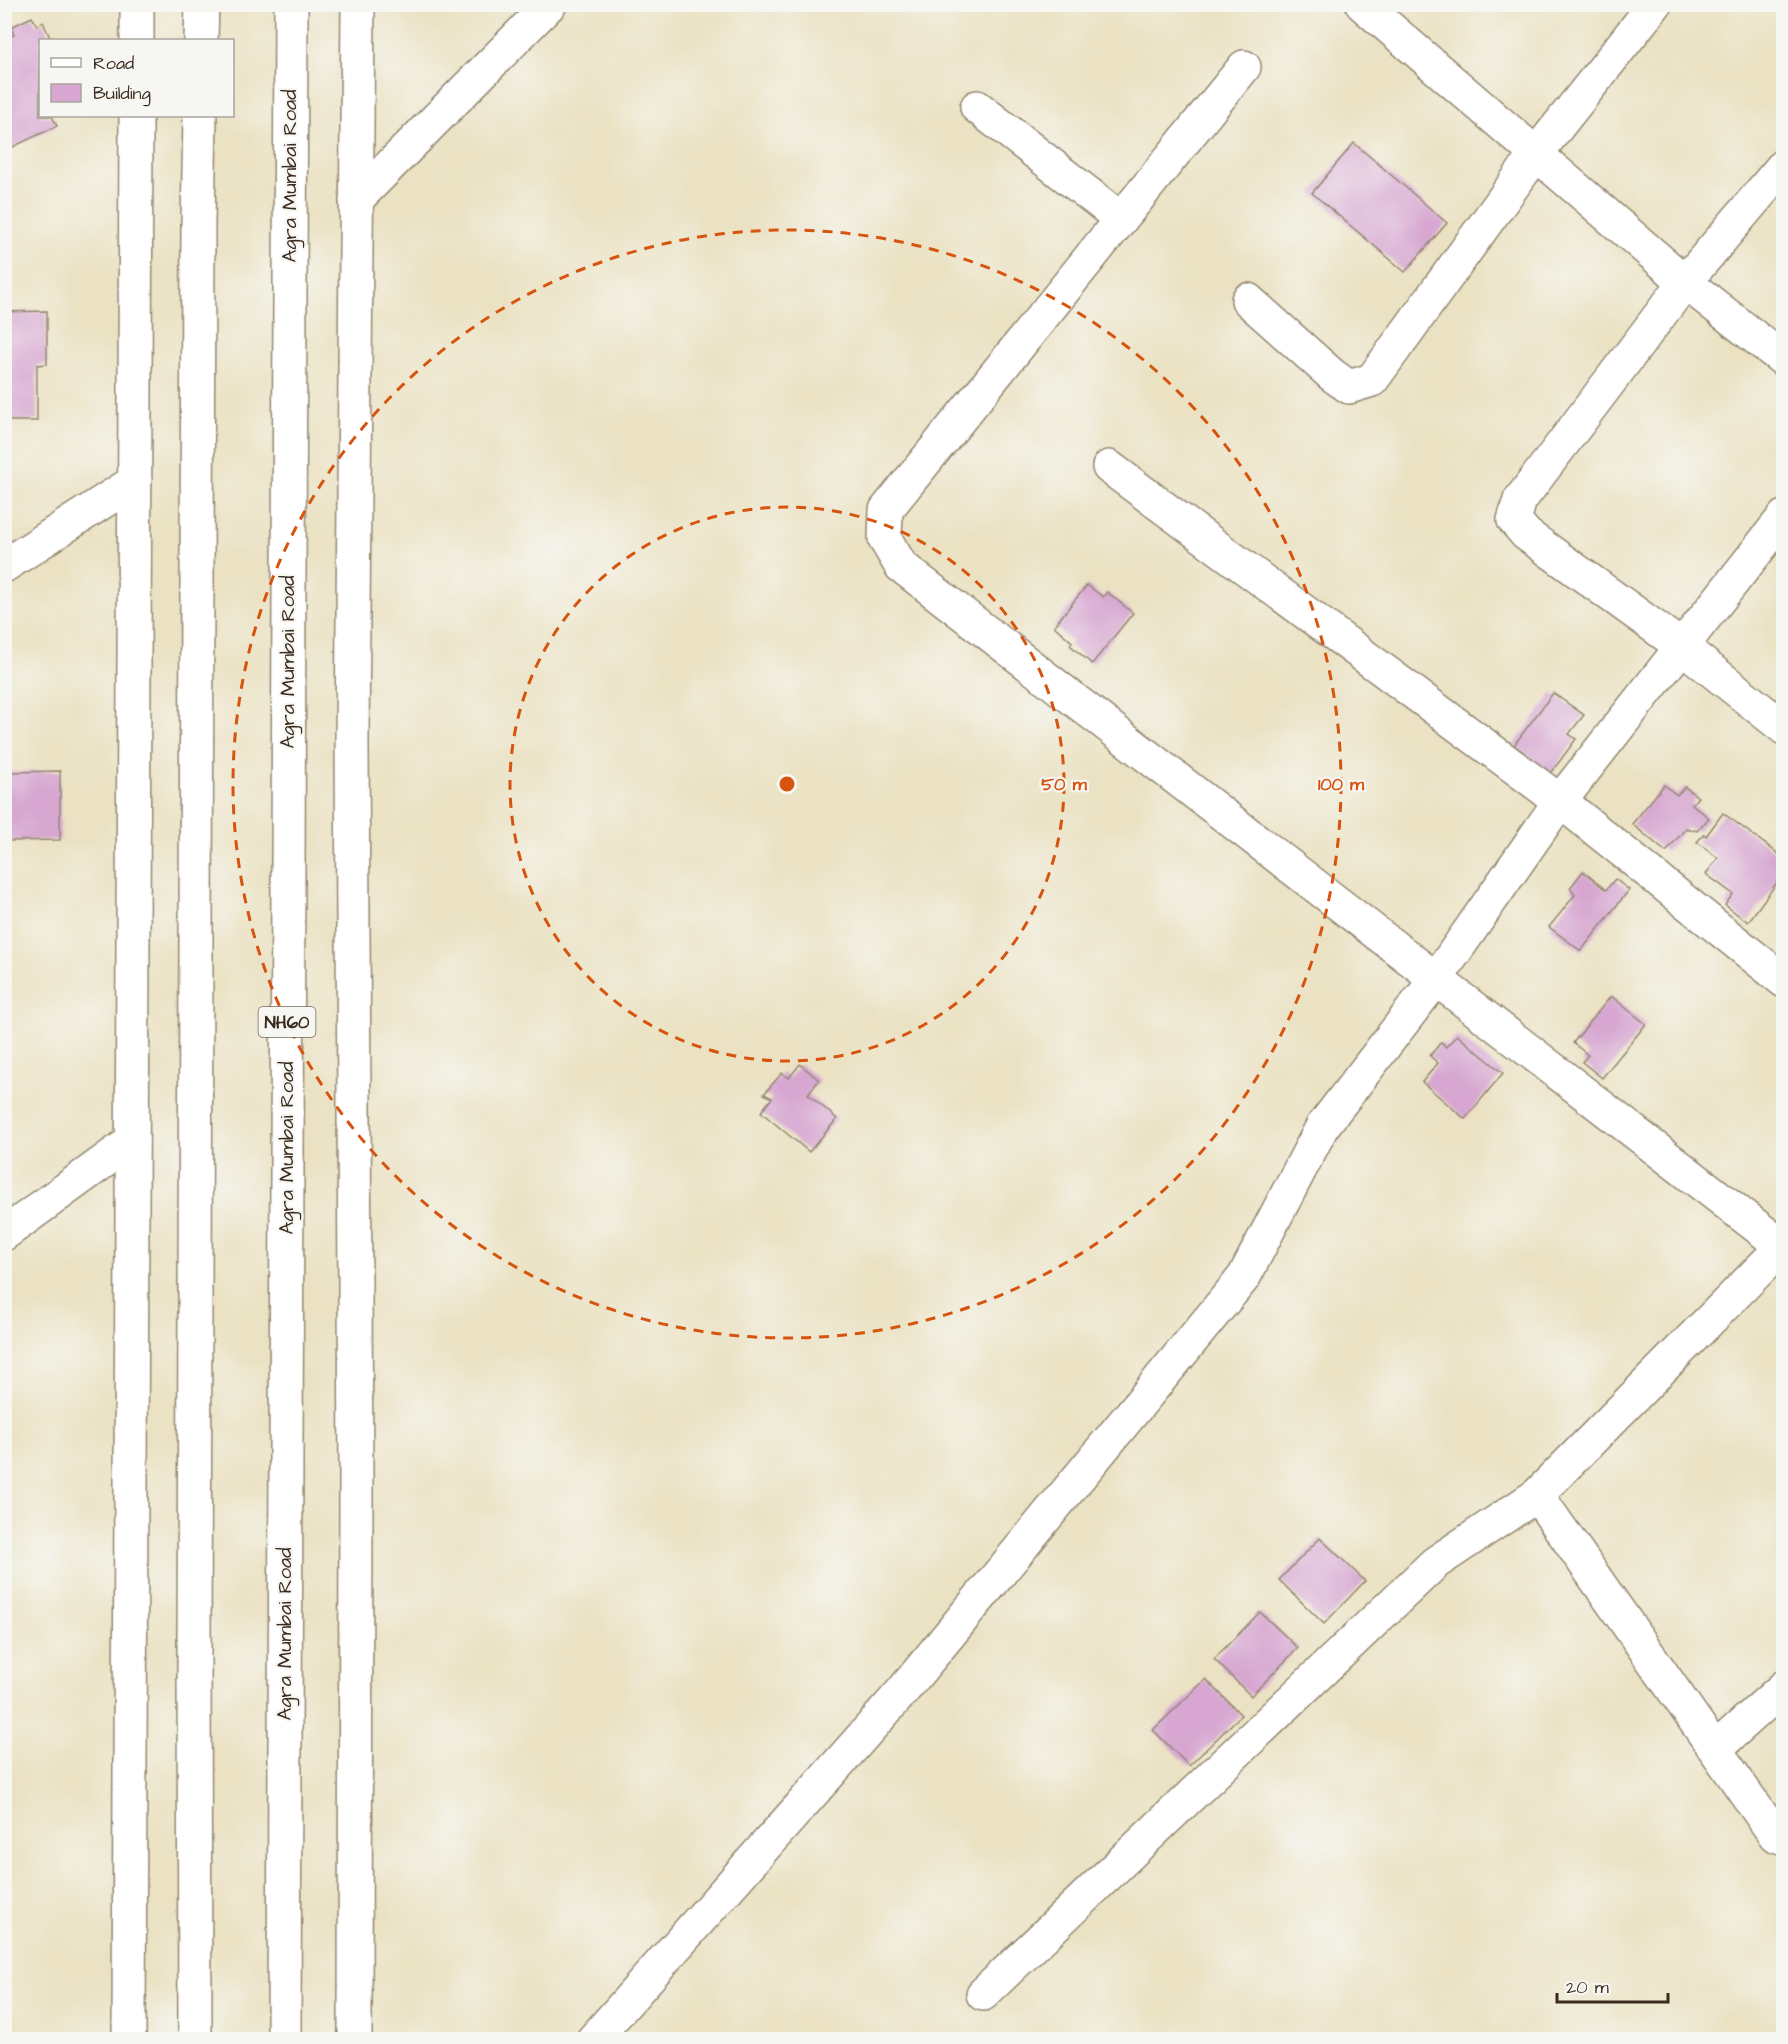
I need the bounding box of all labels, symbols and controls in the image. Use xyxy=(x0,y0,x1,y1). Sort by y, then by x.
legend xyxy=(39,39,234,117)
text: Road xyxy=(93,51,134,76)
text: Building xyxy=(93,81,151,107)
street label: Agra Mumbai Road xyxy=(276,90,305,263)
street label: Agra Mumbai Road xyxy=(274,576,303,749)
text: 50 m xyxy=(1041,772,1088,797)
text: 100 m xyxy=(1318,772,1365,797)
centre of rings xyxy=(777,774,797,794)
road number: NH60 xyxy=(258,1007,316,1037)
street label: Agra Mumbai Road xyxy=(273,1062,302,1235)
street label: Agra Mumbai Road xyxy=(271,1548,300,1721)
scale bar xyxy=(1557,1966,1668,2004)
text: 20 m xyxy=(1566,1975,1609,2000)

